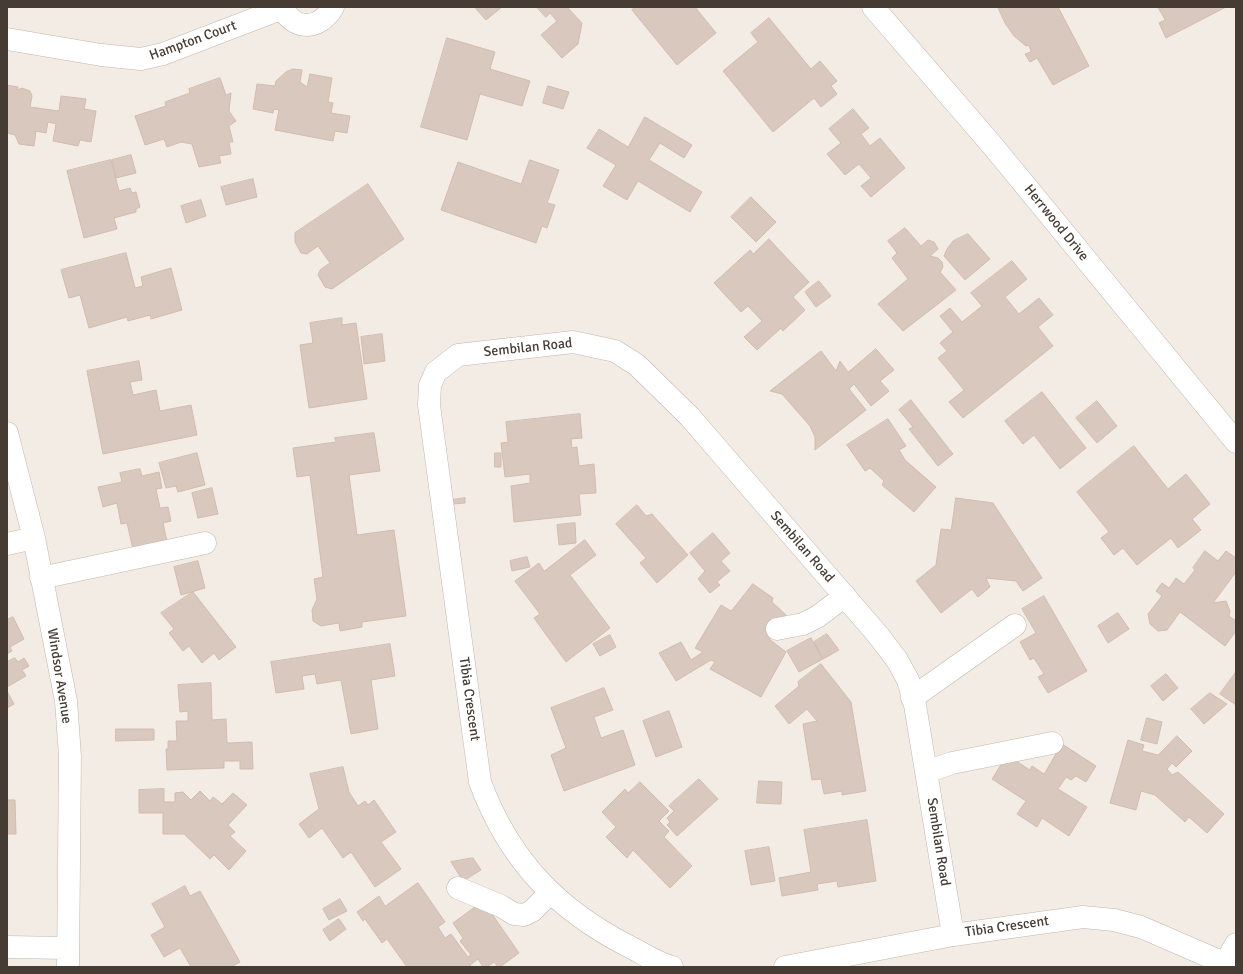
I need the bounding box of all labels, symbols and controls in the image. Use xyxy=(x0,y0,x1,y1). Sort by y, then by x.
street label: Hampton Court xyxy=(147,17,239,65)
street label: Herrwood Drive xyxy=(1020,181,1092,265)
street label: Sembilan Road xyxy=(483,335,573,361)
street label: Sembilan Road xyxy=(766,508,838,586)
street label: Windsor Avenue xyxy=(43,627,75,725)
street label: Tibia Crescent xyxy=(455,656,483,742)
street label: Sembilan Road xyxy=(923,797,953,887)
street label: Tibia Crescent xyxy=(964,913,1050,941)

